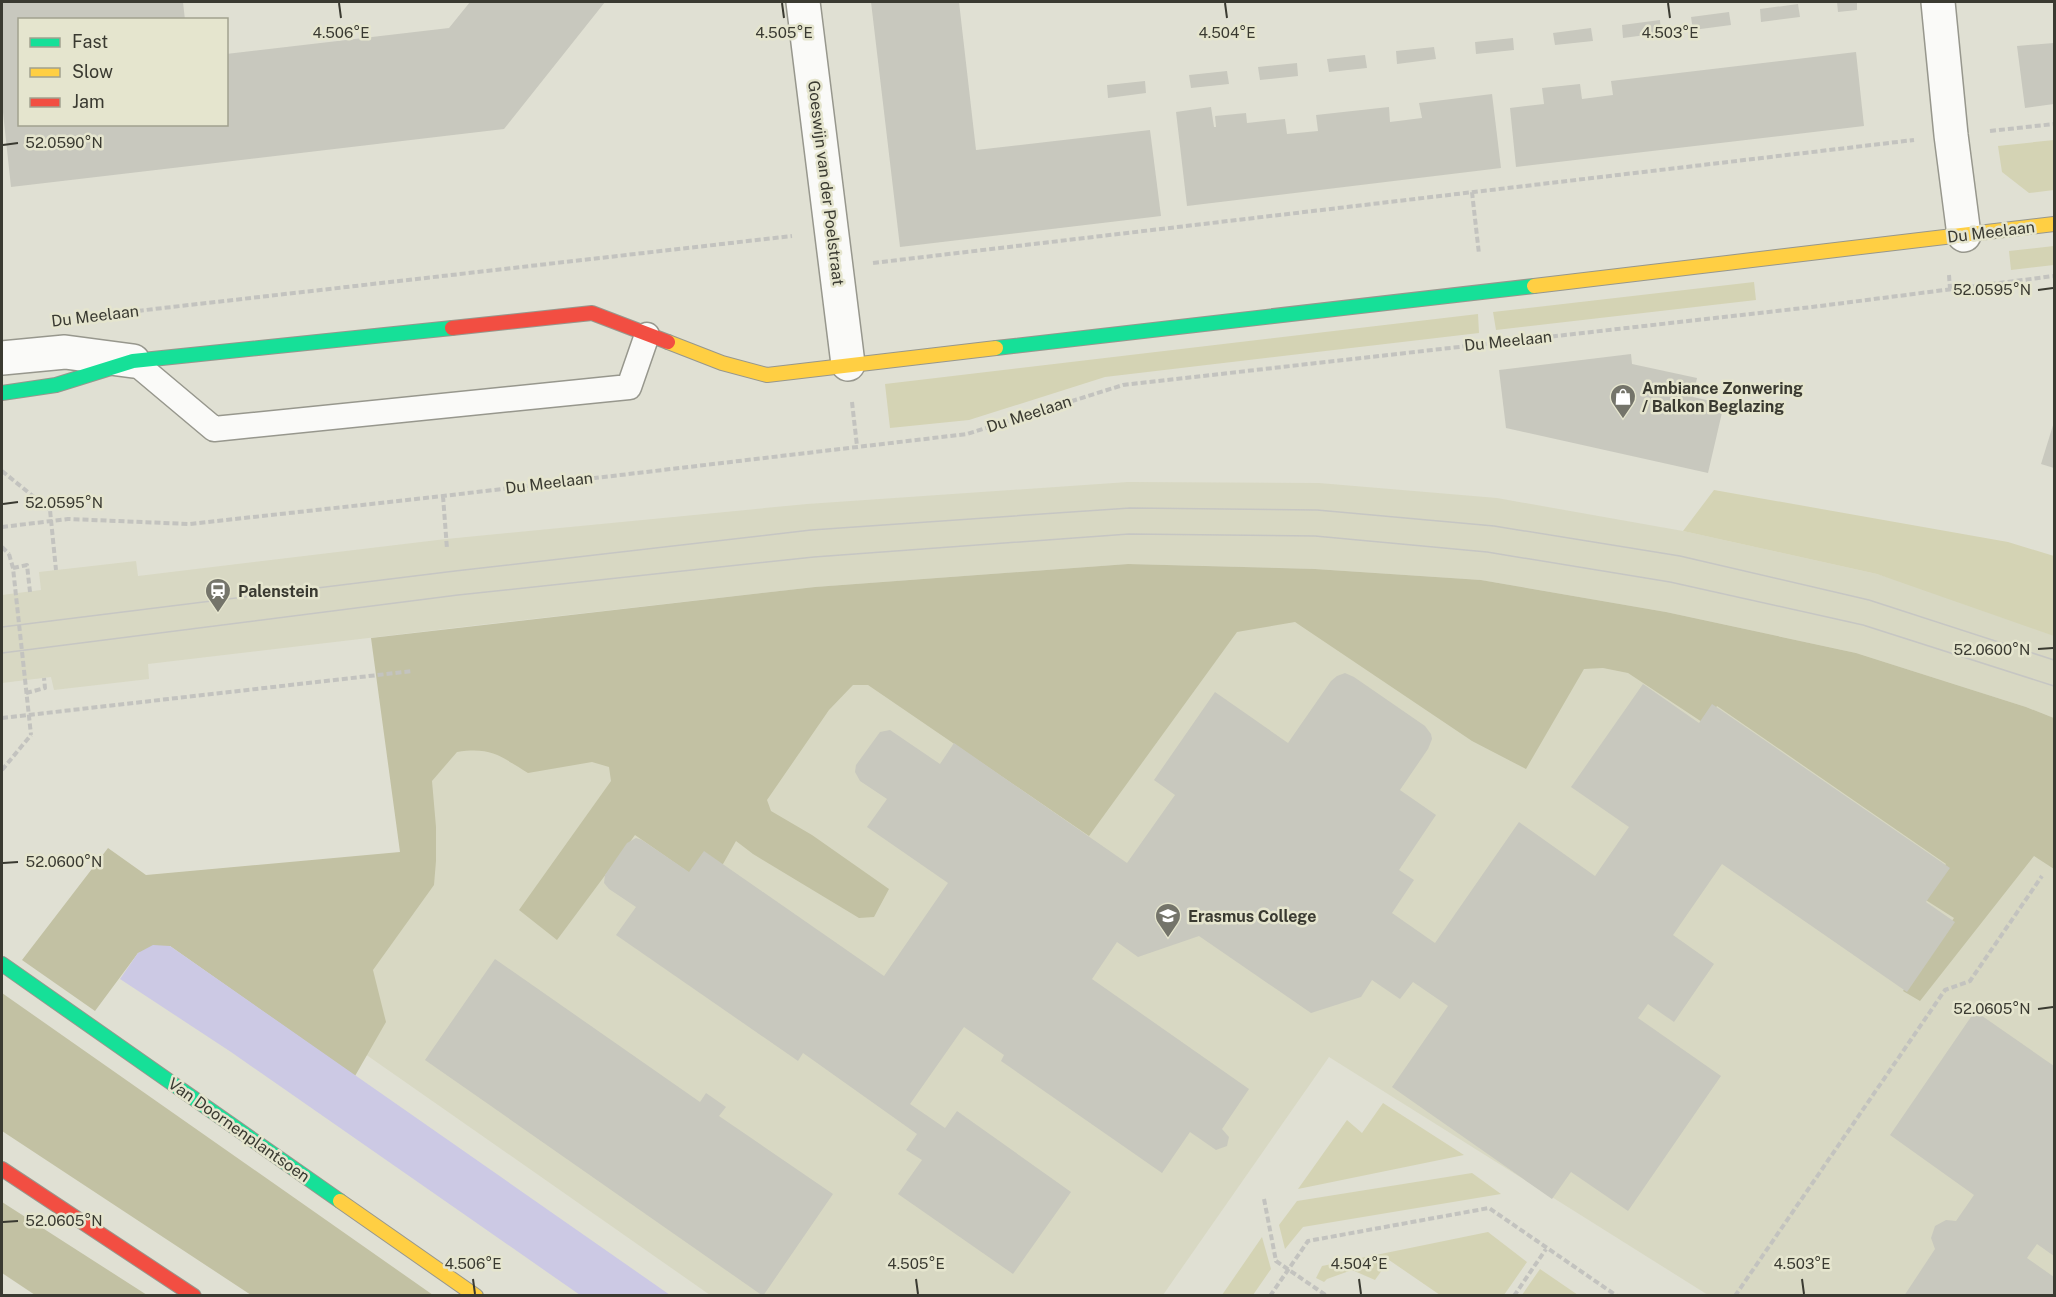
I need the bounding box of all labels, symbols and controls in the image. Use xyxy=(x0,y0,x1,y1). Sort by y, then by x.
legend xyxy=(18,18,228,126)
text: 4.506°E xyxy=(312,24,370,41)
text: 4.505°E xyxy=(755,24,813,41)
text: 4.504°E xyxy=(1198,24,1256,41)
text: 4.503°E xyxy=(1641,24,1699,41)
text: Fast xyxy=(72,31,108,52)
text: Slow xyxy=(72,61,113,82)
street label: Goeswijn van der Poelstraat xyxy=(804,79,848,287)
text: Jam xyxy=(72,91,105,112)
text: 52.0590°N xyxy=(25,134,103,151)
street label: Du Meelaan xyxy=(1946,217,2036,247)
text: 52.0595°N xyxy=(1953,281,2031,298)
street label: Du Meelaan xyxy=(50,301,140,331)
street label: Du Meelaan xyxy=(1463,327,1553,355)
place label: Ambiance Zonwering / Balkon Beglazing xyxy=(1642,379,1803,416)
shop icon: Ambiance Zonwering / Balkon Beglazing xyxy=(1608,382,1638,420)
street label: Du Meelaan xyxy=(984,391,1074,437)
street label: Du Meelaan xyxy=(504,468,594,498)
text: 52.0595°N xyxy=(25,494,103,511)
station icon: Palenstein xyxy=(203,576,233,614)
place label: Palenstein xyxy=(238,582,319,601)
text: 52.0600°N xyxy=(1954,641,2030,658)
text: 52.0600°N xyxy=(26,853,102,870)
school or university icon: Erasmus College xyxy=(1153,901,1183,939)
place label: Erasmus College xyxy=(1188,907,1316,926)
text: 52.0605°N xyxy=(1953,1000,2031,1017)
street label: Van Doornenplantsoen xyxy=(164,1074,314,1186)
text: 52.0605°N xyxy=(25,1212,103,1229)
text: 4.506°E xyxy=(444,1255,502,1272)
text: 4.505°E xyxy=(887,1255,945,1272)
text: 4.504°E xyxy=(1330,1255,1388,1272)
text: 4.503°E xyxy=(1773,1255,1831,1272)

